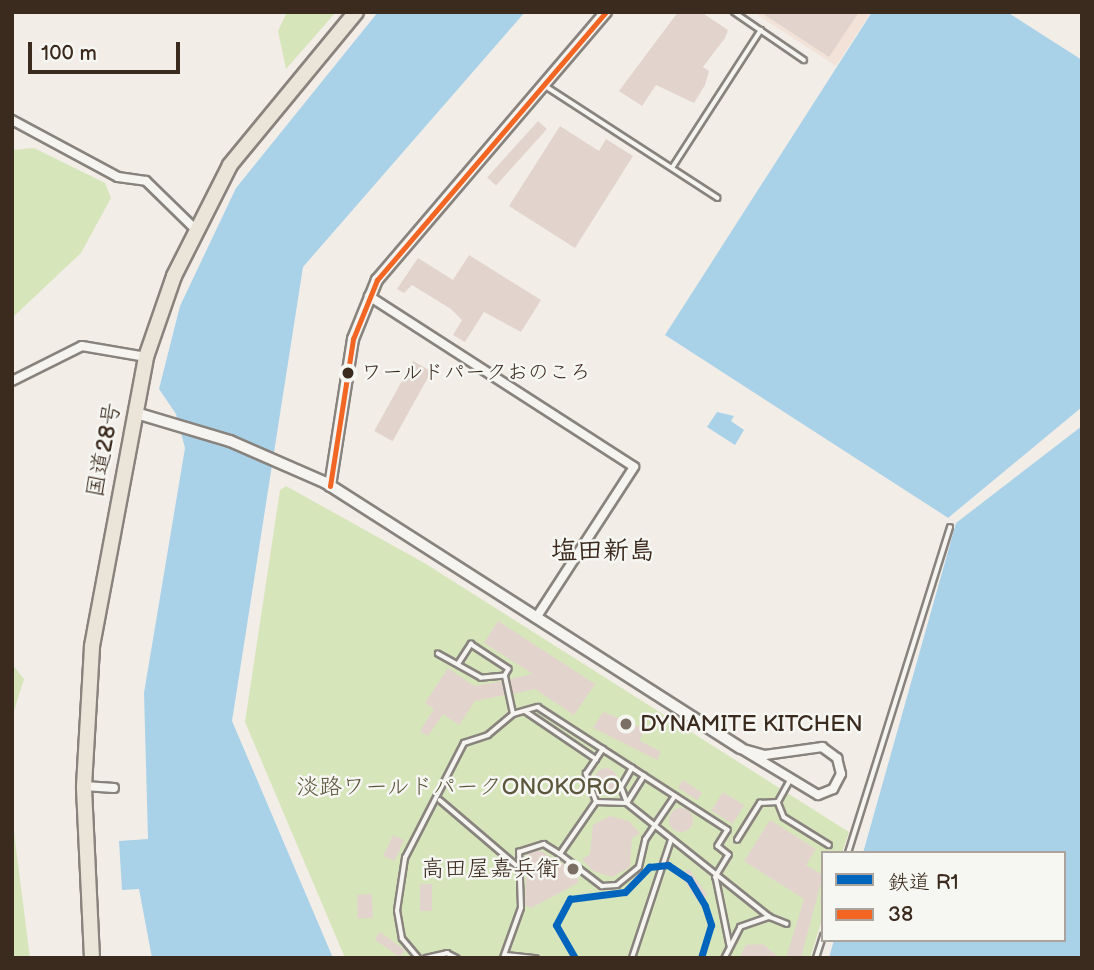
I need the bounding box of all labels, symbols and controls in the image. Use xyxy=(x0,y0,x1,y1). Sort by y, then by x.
scale bar xyxy=(32,28,184,72)
text: 100 m xyxy=(41,41,97,66)
place label: ワールドパークおのころ xyxy=(361,360,592,386)
marker: ワールドパークおのころ xyxy=(341,366,355,380)
street label: 国道28号 xyxy=(81,400,127,500)
district label: 塩田新島 xyxy=(551,536,655,568)
place label: DYNAMITE KITCHEN xyxy=(640,710,863,738)
marker: DYNAMITE KITCHEN xyxy=(618,716,634,732)
park label: 淡路ワールドパークONOKORO xyxy=(295,773,621,801)
legend xyxy=(821,851,1066,942)
place label: 高田屋嘉兵衛 xyxy=(421,855,559,883)
marker: 高田屋嘉兵衛 xyxy=(565,861,581,877)
text: 鉄道 R1 xyxy=(888,870,959,895)
text: 38 xyxy=(888,902,913,927)

